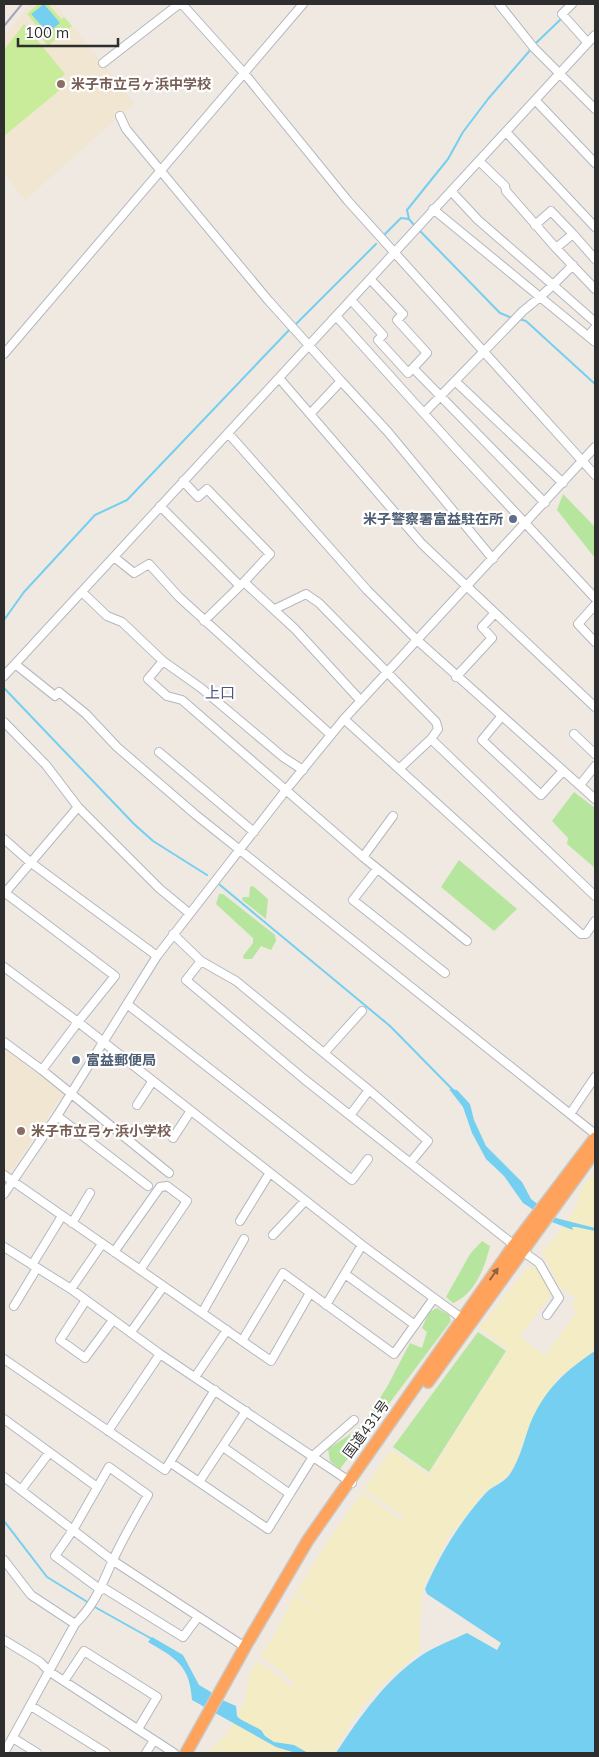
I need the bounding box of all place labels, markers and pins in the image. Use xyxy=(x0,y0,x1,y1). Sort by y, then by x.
place label: 米子市立弓ヶ浜中学校 xyxy=(71,75,211,93)
marker: 米子市立弓ヶ浜中学校 xyxy=(55,78,67,90)
place label: 米子警察署富益駐在所 xyxy=(363,510,503,528)
marker: 米子警察署富益駐在所 xyxy=(507,513,519,525)
place label: 富益郵便局 xyxy=(86,1051,156,1069)
marker: 富益郵便局 xyxy=(70,1054,82,1066)
place label: 米子市立弓ヶ浜小学校 xyxy=(31,1122,171,1140)
marker: 米子市立弓ヶ浜小学校 xyxy=(15,1125,27,1137)

